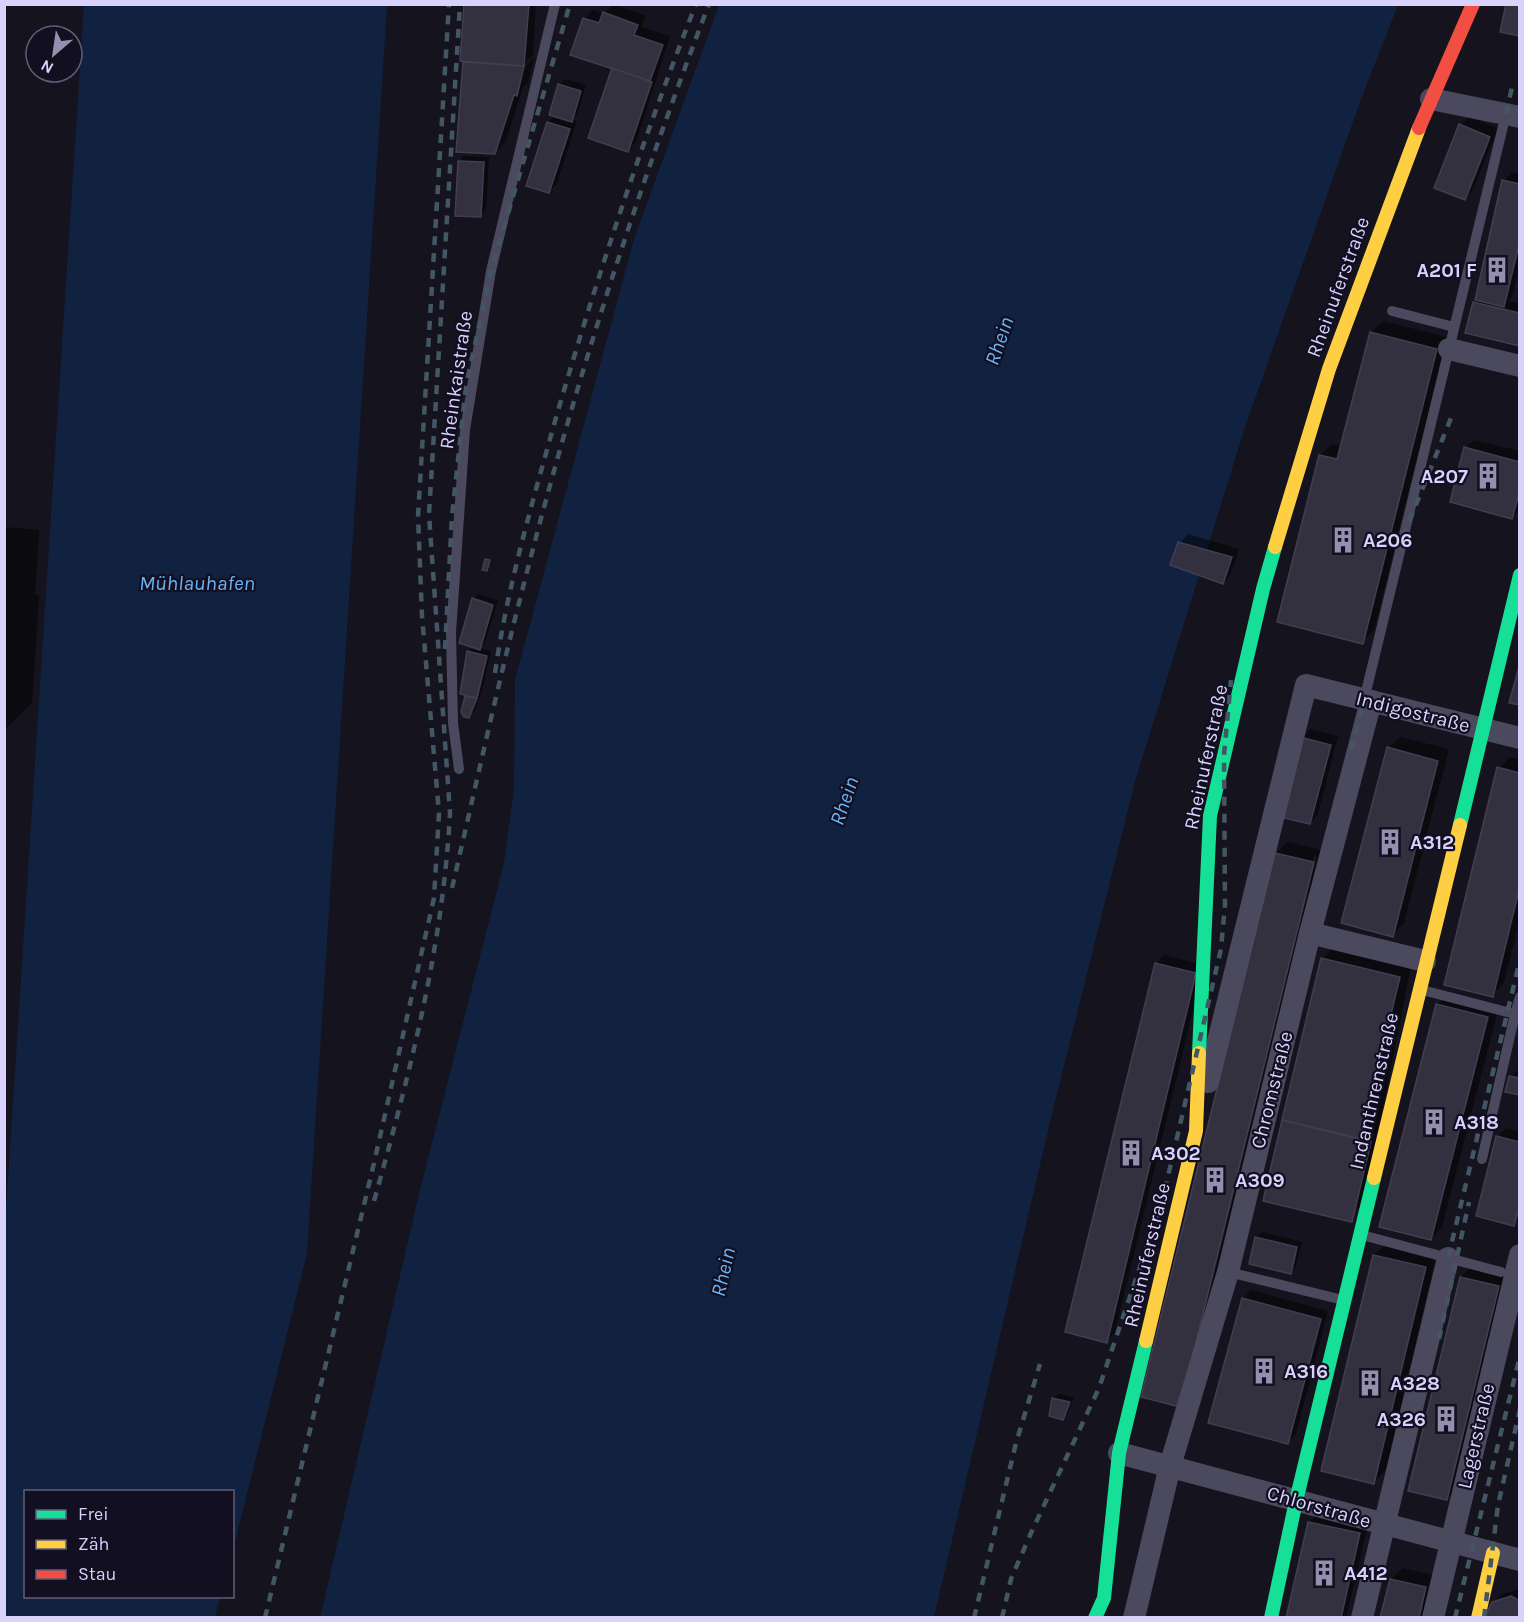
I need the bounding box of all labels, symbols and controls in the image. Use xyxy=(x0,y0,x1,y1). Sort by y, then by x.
north arrow xyxy=(24,24,84,84)
text: N xyxy=(37,56,57,78)
street label: Rheinuferstraße xyxy=(1302,214,1374,360)
building icon: A201 F xyxy=(1482,255,1512,285)
place label: A201 F xyxy=(1417,259,1477,282)
street label: Rheinkaistraße xyxy=(435,309,477,451)
water label: Rhein xyxy=(980,314,1018,368)
building icon: A207 xyxy=(1473,461,1503,491)
place label: A207 xyxy=(1421,465,1468,488)
building icon: A206 xyxy=(1328,525,1358,555)
place label: A206 xyxy=(1363,529,1412,552)
water label: Mühlauhafen xyxy=(139,571,255,595)
street label: Rheinuferstraße xyxy=(1179,682,1233,832)
street label: Indigostraße xyxy=(1354,687,1472,737)
water label: Rhein xyxy=(825,774,863,828)
building icon: A312 xyxy=(1375,827,1405,857)
place label: A312 xyxy=(1410,831,1454,854)
street label: Indanthrenstraße xyxy=(1345,1010,1403,1172)
street label: Chromstraße xyxy=(1246,1029,1298,1151)
building icon: A318 xyxy=(1419,1107,1449,1137)
place label: A318 xyxy=(1454,1111,1499,1134)
building icon: A302 xyxy=(1116,1138,1146,1168)
place label: A302 xyxy=(1151,1142,1201,1165)
building icon: A309 xyxy=(1200,1165,1230,1195)
place label: A309 xyxy=(1235,1169,1285,1192)
street label: Rheinuferstraße xyxy=(1119,1180,1175,1330)
water label: Rhein xyxy=(706,1245,740,1299)
building icon: A316 xyxy=(1249,1356,1279,1386)
place label: A316 xyxy=(1284,1360,1328,1383)
building icon: A328 xyxy=(1355,1368,1385,1398)
place label: A328 xyxy=(1390,1372,1440,1395)
street label: Lagerstraße xyxy=(1453,1381,1499,1491)
building icon: A326 xyxy=(1431,1404,1461,1434)
place label: A326 xyxy=(1377,1408,1426,1431)
street label: Chlorstraße xyxy=(1264,1481,1374,1533)
legend xyxy=(24,1490,234,1598)
text: Frei xyxy=(78,1503,109,1525)
text: Zäh xyxy=(78,1533,109,1555)
building icon: A412 xyxy=(1309,1558,1339,1588)
place label: A412 xyxy=(1344,1562,1388,1585)
text: Stau xyxy=(78,1563,116,1585)

